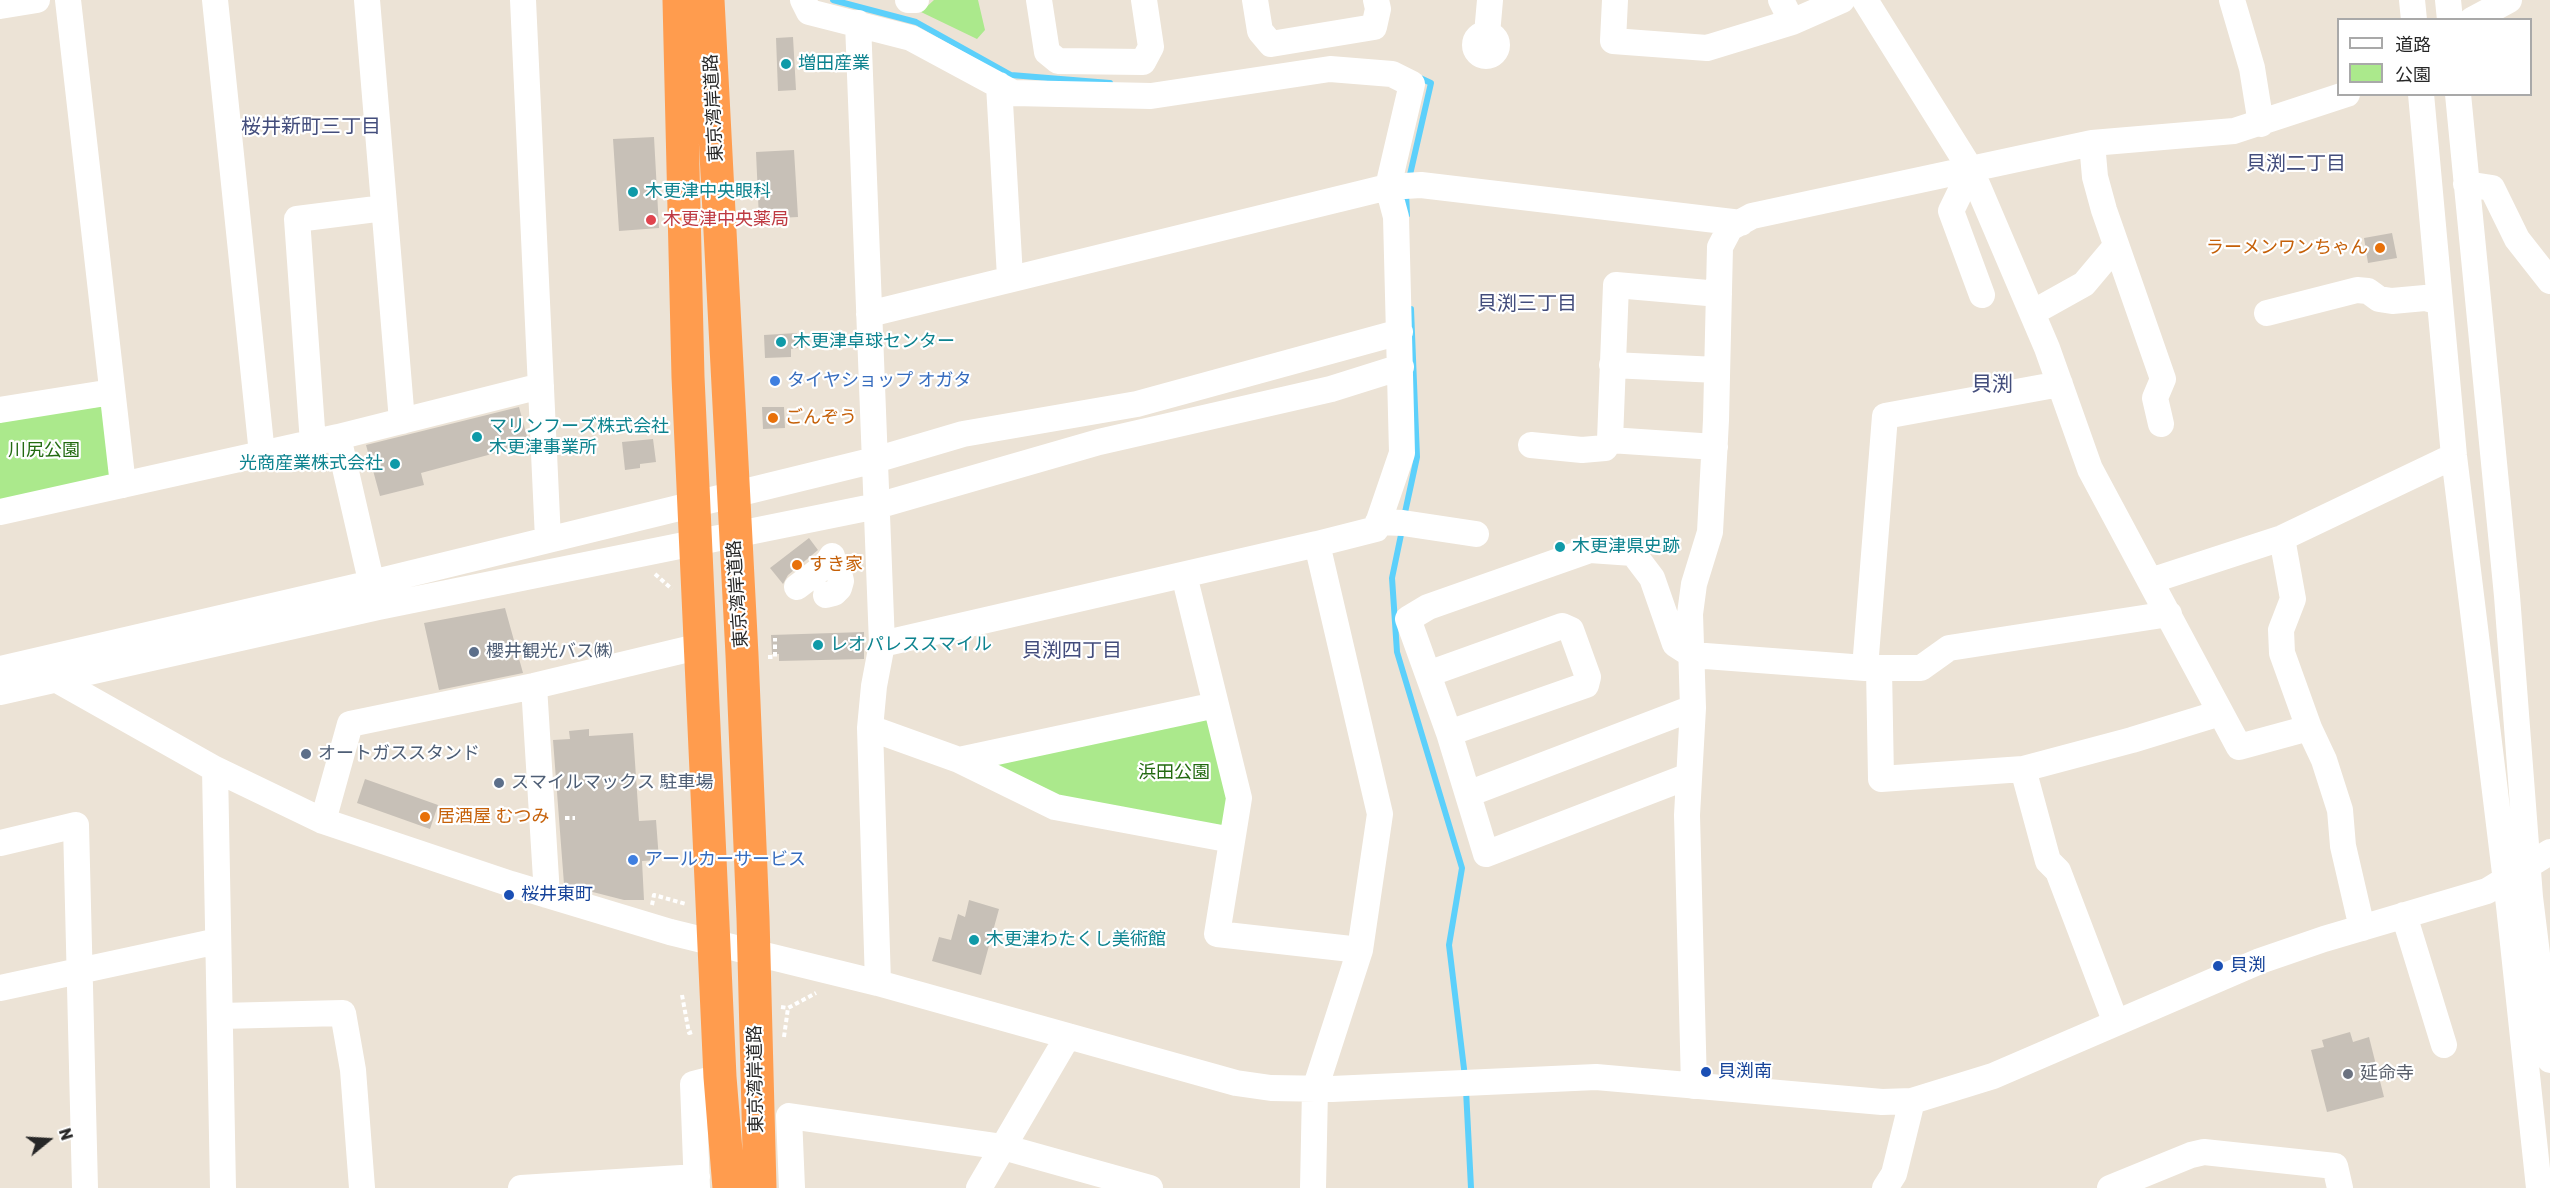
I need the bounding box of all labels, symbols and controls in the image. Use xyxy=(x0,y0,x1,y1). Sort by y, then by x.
legend xyxy=(2337,18,2532,96)
text: 道路 xyxy=(2395,34,2431,56)
place label: 増田産業 xyxy=(798,53,870,75)
street label: 東京湾岸道路 xyxy=(700,54,728,162)
marker: 増田産業 xyxy=(779,57,793,71)
text: 公園 xyxy=(2395,64,2431,86)
district label: 桜井新町三丁目 xyxy=(241,115,381,139)
district label: 貝渕二丁目 xyxy=(2246,152,2346,176)
place label: 木更津中央眼科 xyxy=(645,181,771,203)
marker: 木更津中央眼科 xyxy=(626,185,640,199)
place label: 木更津中央薬局 xyxy=(663,209,789,231)
marker: 木更津中央薬局 xyxy=(644,213,658,227)
place label: ラーメンワンちゃん xyxy=(2206,237,2368,259)
marker: ラーメンワンちゃん xyxy=(2373,241,2387,255)
district label: 貝渕三丁目 xyxy=(1477,292,1577,316)
place label: 木更津卓球センター xyxy=(793,331,955,353)
marker: 木更津卓球センター xyxy=(774,335,788,349)
place label: タイヤショップ オガタ xyxy=(787,370,971,392)
district label: 貝渕 xyxy=(1971,372,2013,398)
marker: タイヤショップ オガタ xyxy=(768,374,782,388)
place label: ごんぞう xyxy=(785,407,857,429)
marker: ごんぞう xyxy=(766,411,780,425)
place label: マリンフーズ株式会社 木更津事業所 xyxy=(489,416,669,458)
marker: マリンフーズ株式会社 木更津事業所 xyxy=(470,430,484,444)
park label: 川尻公園 xyxy=(8,440,80,462)
place label: 光商産業株式会社 xyxy=(239,453,383,475)
marker: 光商産業株式会社 xyxy=(388,457,402,471)
place label: 木更津県史跡 xyxy=(1572,536,1680,558)
street label: 東京湾岸道路 xyxy=(723,539,753,649)
marker: 木更津県史跡 xyxy=(1553,540,1567,554)
place label: すき家 xyxy=(809,554,863,576)
marker: すき家 xyxy=(790,558,804,572)
place label: レオパレススマイル xyxy=(830,634,992,656)
marker: レオパレススマイル xyxy=(811,638,825,652)
district label: 貝渕四丁目 xyxy=(1022,639,1122,663)
place label: 櫻井観光バス㈱ xyxy=(486,641,612,663)
marker: 櫻井観光バス㈱ xyxy=(467,645,481,659)
place label: オートガススタンド xyxy=(318,743,480,765)
marker: オートガススタンド xyxy=(299,747,313,761)
park label: 浜田公園 xyxy=(1138,762,1210,784)
place label: スマイルマックス 駐車場 xyxy=(511,772,713,794)
marker: スマイルマックス 駐車場 xyxy=(492,776,506,790)
place label: 居酒屋 むつみ xyxy=(437,806,549,828)
marker: 居酒屋 むつみ xyxy=(418,810,432,824)
place label: アールカーサービス xyxy=(645,849,806,871)
marker: アールカーサービス xyxy=(626,853,640,867)
place label: 桜井東町 xyxy=(521,884,593,906)
marker: 桜井東町 xyxy=(502,888,516,902)
place label: 木更津わたくし美術館 xyxy=(986,929,1166,951)
marker: 木更津わたくし美術館 xyxy=(967,933,981,947)
place label: 貝渕 xyxy=(2230,955,2266,977)
marker: 貝渕 xyxy=(2211,959,2225,973)
street label: 東京湾岸道路 xyxy=(744,1025,768,1133)
place label: 貝渕南 xyxy=(1718,1061,1772,1083)
place label: 延命寺 xyxy=(2360,1063,2414,1085)
marker: 貝渕南 xyxy=(1699,1065,1713,1079)
marker: 延命寺 xyxy=(2341,1067,2355,1081)
north arrow xyxy=(18,1110,78,1170)
text: N xyxy=(55,1126,76,1143)

